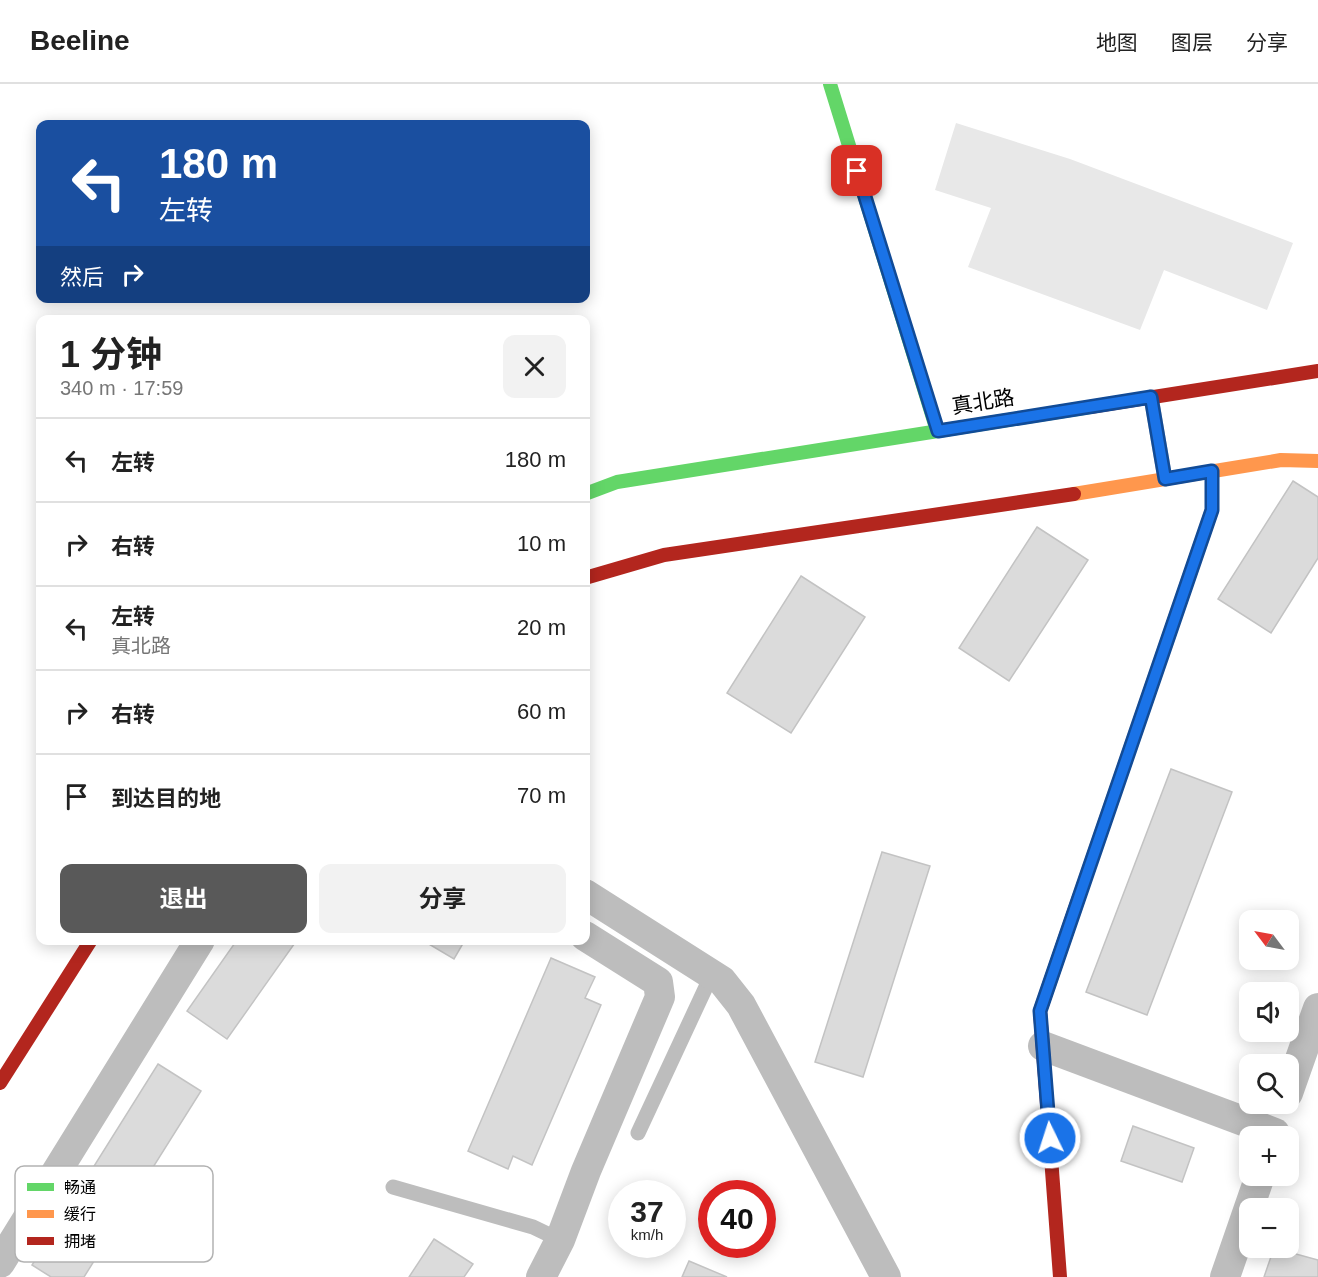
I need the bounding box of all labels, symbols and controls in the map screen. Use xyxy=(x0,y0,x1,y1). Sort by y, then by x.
text: Beeline xyxy=(30,25,130,56)
text: 地图 xyxy=(1096,31,1138,54)
text: 图层 xyxy=(1171,31,1213,54)
text: 分享 xyxy=(1246,31,1288,54)
text: 180 m xyxy=(159,140,278,187)
icon: left xyxy=(60,144,138,222)
pin xyxy=(831,145,882,196)
icon: arrive xyxy=(840,154,873,187)
text: 左转 xyxy=(159,196,213,226)
icon: right xyxy=(116,258,149,291)
text: 然后 xyxy=(60,265,104,290)
text: 1 分钟 xyxy=(60,334,162,375)
button: close xyxy=(503,335,566,398)
text: 340 m · 17:59 xyxy=(60,377,183,399)
street label: 真北路 xyxy=(950,385,1016,418)
icon: left xyxy=(60,444,93,477)
text: 180 m xyxy=(505,447,566,472)
text: 左转 xyxy=(111,450,155,475)
icon: right xyxy=(60,528,93,561)
text: 10 m xyxy=(517,531,566,556)
text: 右转 xyxy=(111,534,155,559)
text: 左转 xyxy=(111,604,155,629)
icon: left xyxy=(60,612,93,645)
text: 20 m xyxy=(517,615,566,640)
text: 真北路 xyxy=(111,635,171,657)
icon: right xyxy=(60,696,93,729)
text: 60 m xyxy=(517,699,566,724)
text: 右转 xyxy=(111,702,155,727)
icon: arrive xyxy=(60,780,93,813)
text: 70 m xyxy=(517,783,566,808)
text: 到达目的地 xyxy=(111,786,221,811)
button: 退出 xyxy=(60,864,307,933)
button: 分享 xyxy=(319,864,566,933)
north arrow xyxy=(1239,910,1299,970)
map controls xyxy=(1239,910,1299,1258)
button: sound xyxy=(1239,982,1299,1042)
button: search xyxy=(1239,1054,1299,1114)
position arrow xyxy=(1018,1106,1082,1170)
button: + xyxy=(1239,1126,1299,1186)
legend xyxy=(15,1166,213,1262)
text: 畅通 xyxy=(64,1179,96,1196)
speed limit sign: 40 xyxy=(698,1180,776,1258)
text: 37 xyxy=(630,1195,664,1228)
button: − xyxy=(1239,1198,1299,1258)
text: 缓行 xyxy=(64,1206,96,1223)
text: km/h xyxy=(631,1226,663,1243)
text: 拥堵 xyxy=(64,1233,96,1250)

